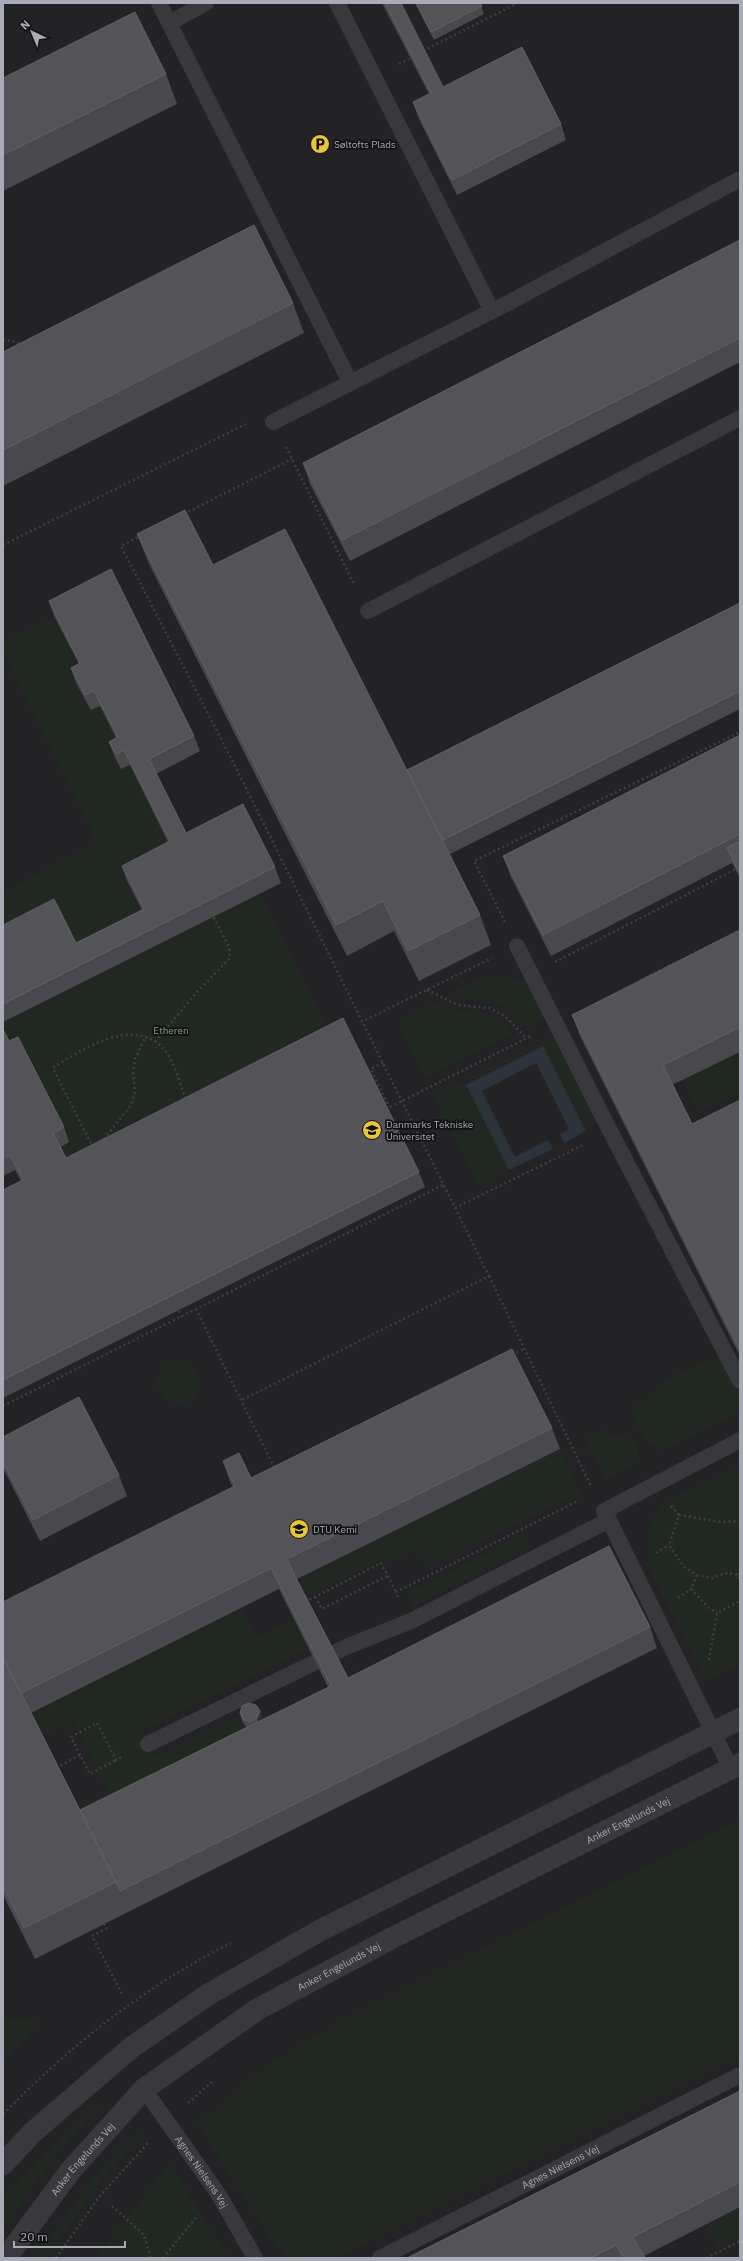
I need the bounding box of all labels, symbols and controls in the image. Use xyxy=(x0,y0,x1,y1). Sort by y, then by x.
north arrow xyxy=(12,12,52,52)
text: N xyxy=(17,17,33,33)
parking icon: Søltofts Plads xyxy=(309,133,331,155)
place label: Søltofts Plads xyxy=(334,138,396,151)
park label: Etheren xyxy=(153,1024,189,1037)
place label: Danmarks Tekniske Universitet xyxy=(386,1118,474,1143)
school or university icon: Danmarks Tekniske Universitet xyxy=(361,1119,383,1141)
school or university icon: DTU Kemi xyxy=(288,1518,310,1540)
place label: DTU Kemi xyxy=(313,1523,357,1536)
street label: Anker Engelunds Vej xyxy=(584,1794,672,1846)
street label: Anker Engelunds Vej xyxy=(295,1939,382,1994)
street label: Anker Engelunds Vej xyxy=(48,2120,117,2198)
street label: Agnes Nielsens Vej xyxy=(172,2133,231,2210)
street label: Agnes Nielsens Vej xyxy=(519,2141,601,2192)
scale bar xyxy=(14,2223,125,2249)
text: 20 m xyxy=(20,2229,48,2244)

